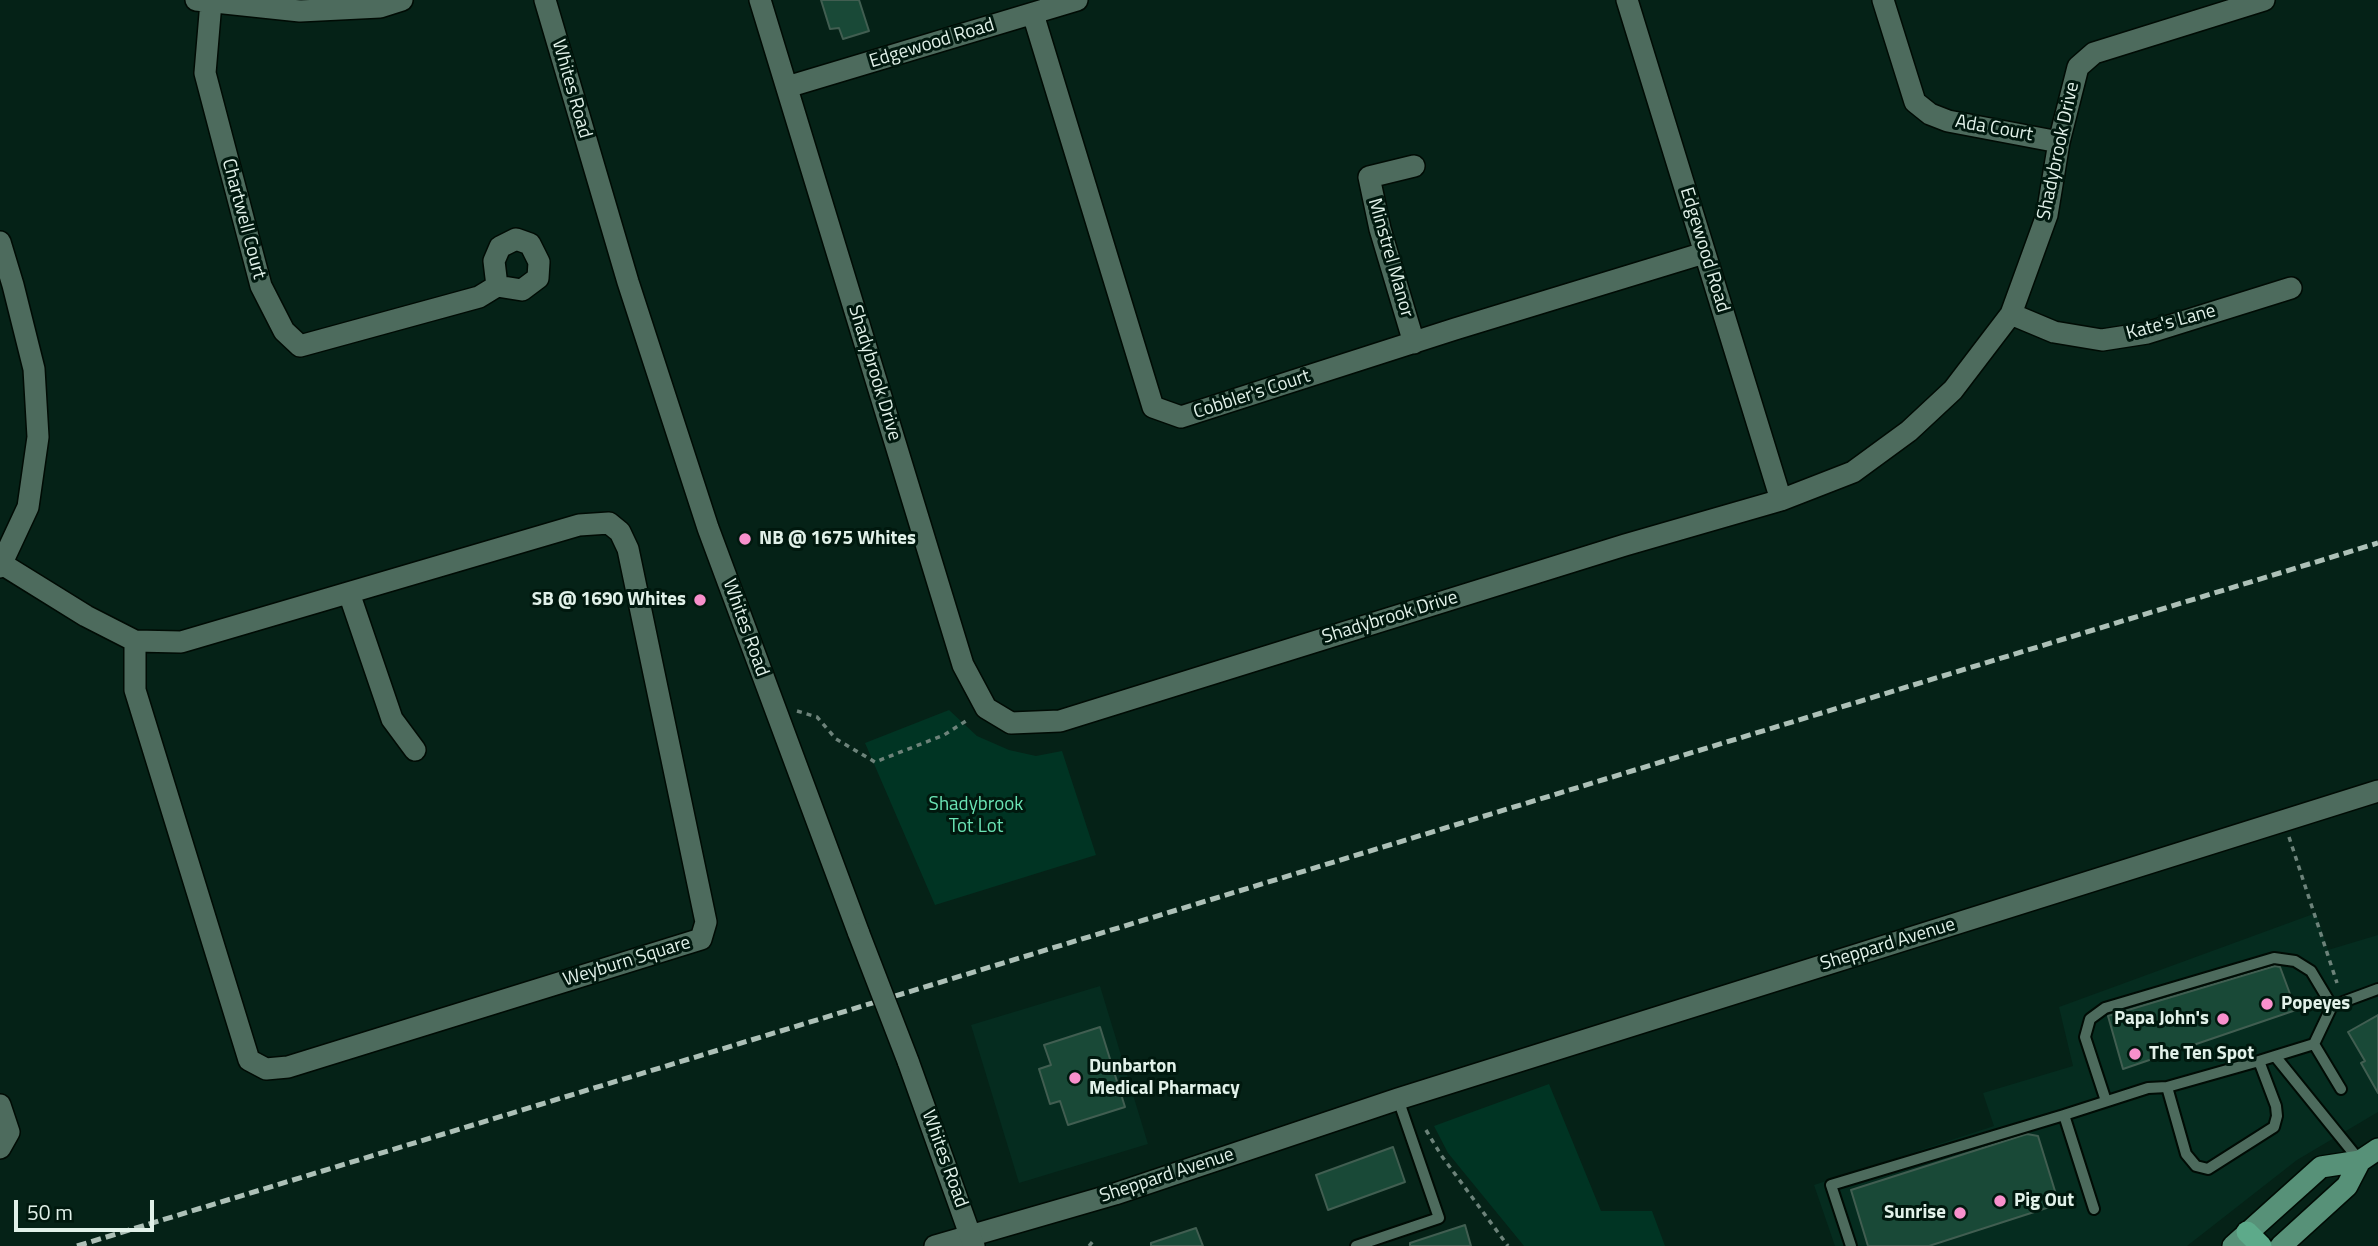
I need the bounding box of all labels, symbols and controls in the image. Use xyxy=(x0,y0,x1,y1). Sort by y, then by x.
street label: Edgewood Road xyxy=(867,14,997,74)
street label: Whites Road xyxy=(546,37,596,141)
street label: Shadybrook Drive xyxy=(2033,80,2085,222)
street label: Ada Court xyxy=(1953,111,2035,147)
street label: Chartwell Court xyxy=(216,156,270,282)
street label: Edgewood Road xyxy=(1674,185,1734,315)
street label: Minstrel Manor xyxy=(1362,196,1418,320)
street label: Kate's Lane xyxy=(2124,300,2218,346)
street label: Shadybrook Drive xyxy=(843,302,905,444)
street label: Cobbler's Court xyxy=(1191,365,1313,425)
place label: NB @ 1675 Whites xyxy=(759,528,916,550)
marker: NB @ 1675 Whites xyxy=(737,531,753,547)
street label: Whites Road xyxy=(717,576,773,680)
street label: Shadybrook Drive xyxy=(1319,587,1461,649)
place label: SB @ 1690 Whites xyxy=(532,589,686,611)
marker: SB @ 1690 Whites xyxy=(692,592,708,608)
park label: Shadybrook Tot Lot xyxy=(929,794,1023,838)
street label: Sheppard Avenue xyxy=(1818,914,1958,976)
street label: Weyburn Square xyxy=(561,932,693,992)
place label: Popeyes xyxy=(2281,993,2350,1015)
marker: Popeyes xyxy=(2259,996,2275,1012)
place label: Papa John's xyxy=(2114,1008,2209,1030)
marker: Papa John's xyxy=(2215,1011,2231,1027)
place label: The Ten Spot xyxy=(2149,1043,2254,1065)
marker: The Ten Spot xyxy=(2127,1046,2143,1062)
place label: Dunbarton Medical Pharmacy xyxy=(1089,1056,1240,1100)
marker: Dunbarton Medical Pharmacy xyxy=(1067,1070,1083,1086)
street label: Whites Road xyxy=(916,1107,972,1211)
street label: Sheppard Avenue xyxy=(1097,1144,1237,1208)
scale bar xyxy=(18,1186,158,1230)
place label: Pig Out xyxy=(2014,1190,2074,1212)
marker: Pig Out xyxy=(1992,1193,2008,1209)
text: 50 m xyxy=(27,1196,73,1228)
place label: Sunrise xyxy=(1884,1202,1946,1224)
marker: Sunrise xyxy=(1952,1205,1968,1221)

